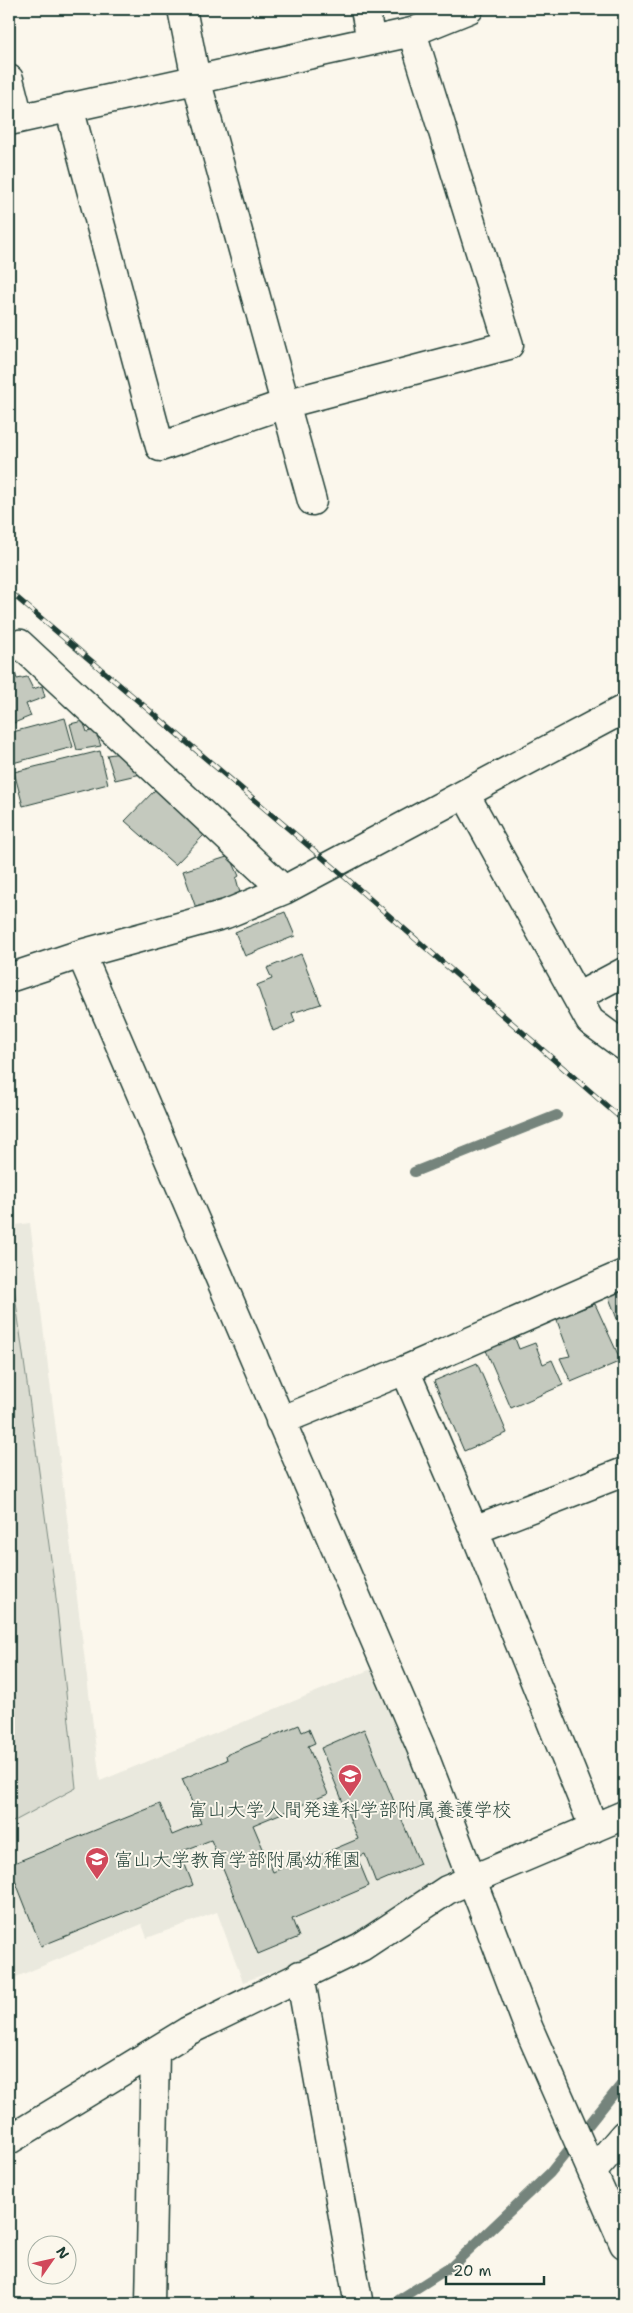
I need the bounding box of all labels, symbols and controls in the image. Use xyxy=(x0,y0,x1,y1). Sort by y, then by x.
school or university icon: 富山大学人間発達科学部附属養護学校 xyxy=(337,1763,363,1797)
place label: 富山大学人間発達科学部附属養護学校 xyxy=(188,1797,512,1822)
school or university icon: 富山大学教育学部附属幼稚園 xyxy=(84,1846,110,1880)
place label: 富山大学教育学部附属幼稚園 xyxy=(114,1847,361,1872)
north arrow xyxy=(28,2236,78,2286)
text: N xyxy=(52,2243,73,2262)
scale bar xyxy=(446,2253,543,2285)
text: 20 m xyxy=(453,2261,492,2281)

